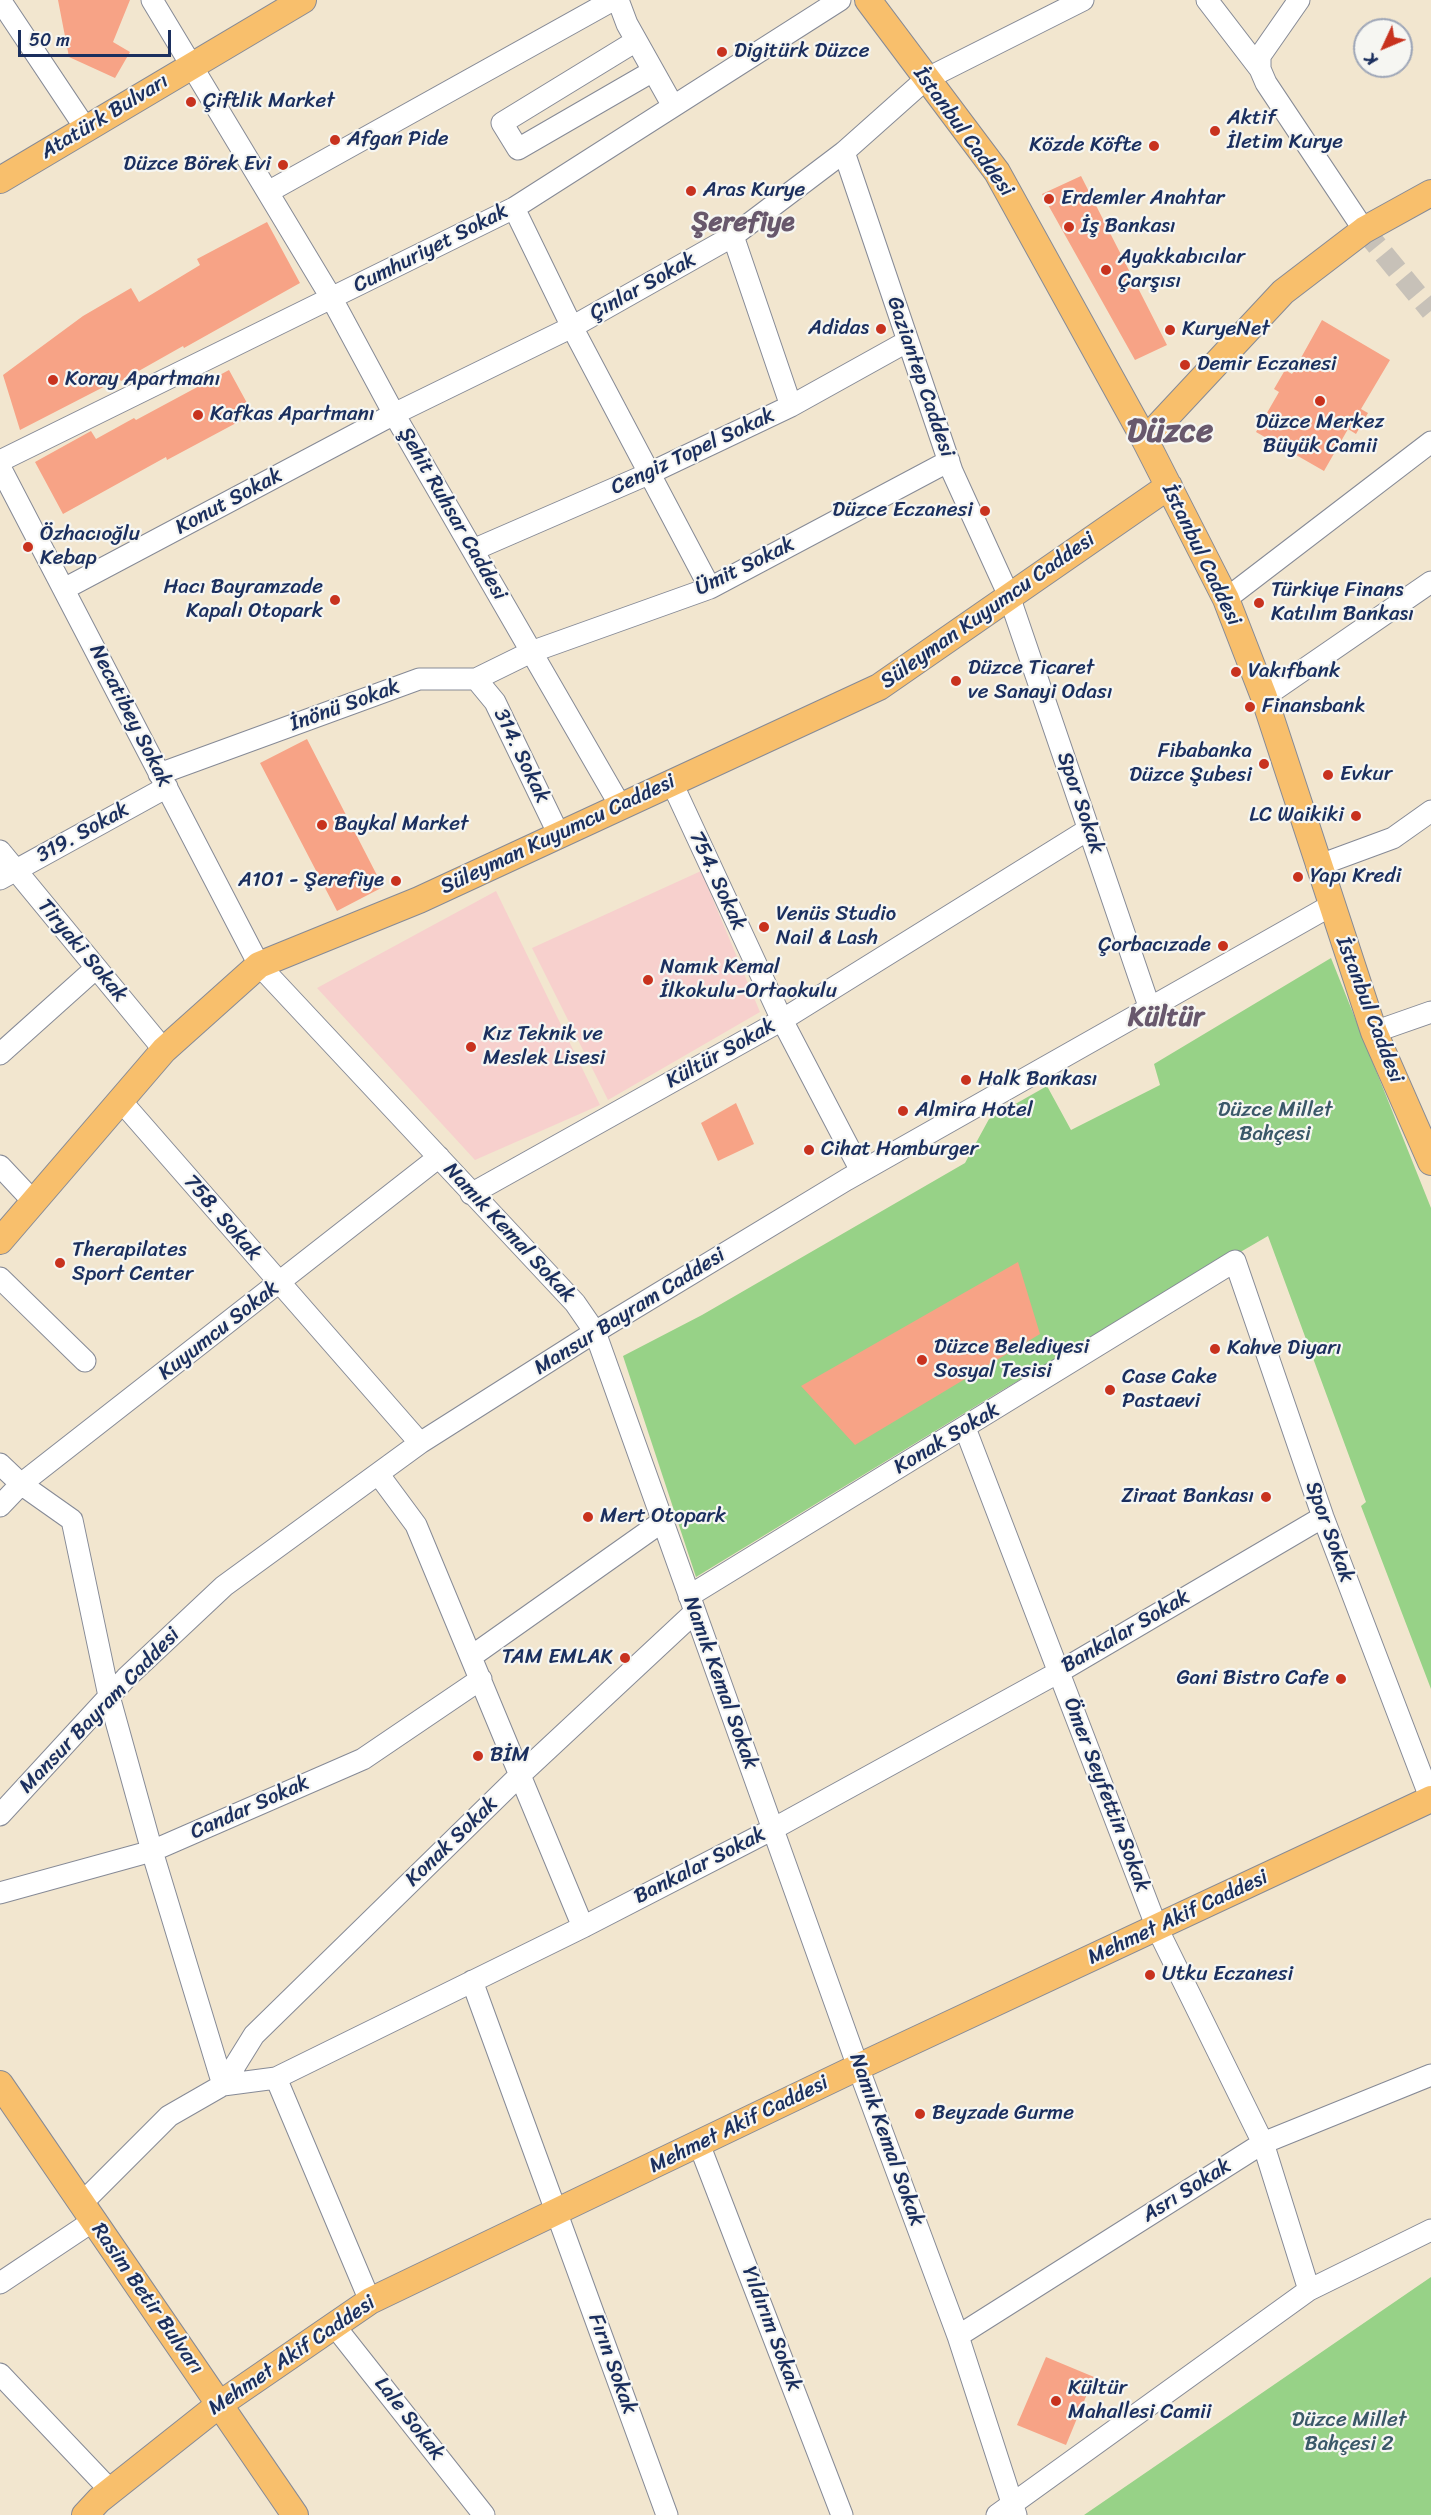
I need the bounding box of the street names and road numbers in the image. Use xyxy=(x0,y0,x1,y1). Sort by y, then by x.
street label: İstanbul Caddesi xyxy=(907,62,1019,202)
street label: Atatürk Bulvarı xyxy=(37,69,173,165)
street label: Cumhuriyet Sokak xyxy=(349,199,513,299)
street label: Çınlar Sokak xyxy=(586,247,700,327)
street label: Gaziantep Caddesi xyxy=(881,293,959,461)
street label: Cengiz Topel Sokak xyxy=(607,403,779,501)
street label: Şehit Ruhsar Caddesi xyxy=(392,423,512,605)
street label: Konut Sokak xyxy=(171,463,287,541)
street label: İstanbul Caddesi xyxy=(1156,480,1246,630)
street label: Süleyman Kuyumcu Caddesi xyxy=(876,527,1100,695)
street label: Ümit Sokak xyxy=(691,532,799,602)
street label: Necatibey Sokak xyxy=(83,641,177,791)
street label: İnönü Sokak xyxy=(287,674,403,738)
street label: 314. Sokak xyxy=(487,705,555,807)
street label: Spor Sokak xyxy=(1051,749,1109,857)
street label: Süleyman Kuyumcu Caddesi xyxy=(437,769,679,901)
street label: 319. Sokak xyxy=(32,797,134,869)
street label: 754. Sokak xyxy=(683,827,751,935)
street label: Tiryaki Sokak xyxy=(32,894,132,1008)
street label: İstanbul Caddesi xyxy=(1330,933,1408,1087)
street label: Kültür Sokak xyxy=(662,1014,780,1094)
street label: Namık Kemal Sokak xyxy=(438,1158,580,1308)
street label: 758. Sokak xyxy=(178,1170,266,1266)
street label: Mansur Bayram Caddesi xyxy=(530,1243,730,1381)
street label: Kuyumcu Sokak xyxy=(154,1276,284,1386)
street label: Konak Sokak xyxy=(890,1398,1004,1480)
street label: Spor Sokak xyxy=(1299,1478,1359,1586)
street label: Bankalar Sokak xyxy=(1057,1585,1195,1679)
street label: Namık Kemal Sokak xyxy=(677,1593,763,1773)
street label: Mansur Bayram Caddesi xyxy=(14,1623,186,1799)
street label: Ömer Seyfettin Sokak xyxy=(1057,1694,1155,1896)
street label: Candar Sokak xyxy=(187,1771,313,1845)
street label: Konak Sokak xyxy=(401,1792,503,1892)
street label: Bankalar Sokak xyxy=(630,1822,770,1910)
street label: Mehmet Akif Caddesi xyxy=(1084,1865,1272,1971)
street label: Namık Kemal Sokak xyxy=(843,2050,929,2230)
street label: Mehmet Akif Caddesi xyxy=(645,2071,833,2179)
street label: Asrı Sokak xyxy=(1138,2154,1236,2228)
street label: Rasim Betir Bulvarı xyxy=(85,2219,209,2379)
street label: Yıldırım Sokak xyxy=(736,2263,806,2395)
street label: Mehmet Akif Caddesi xyxy=(204,2291,380,2421)
street label: Fırın Sokak xyxy=(582,2310,642,2418)
street label: Lale Sokak xyxy=(369,2372,449,2466)

